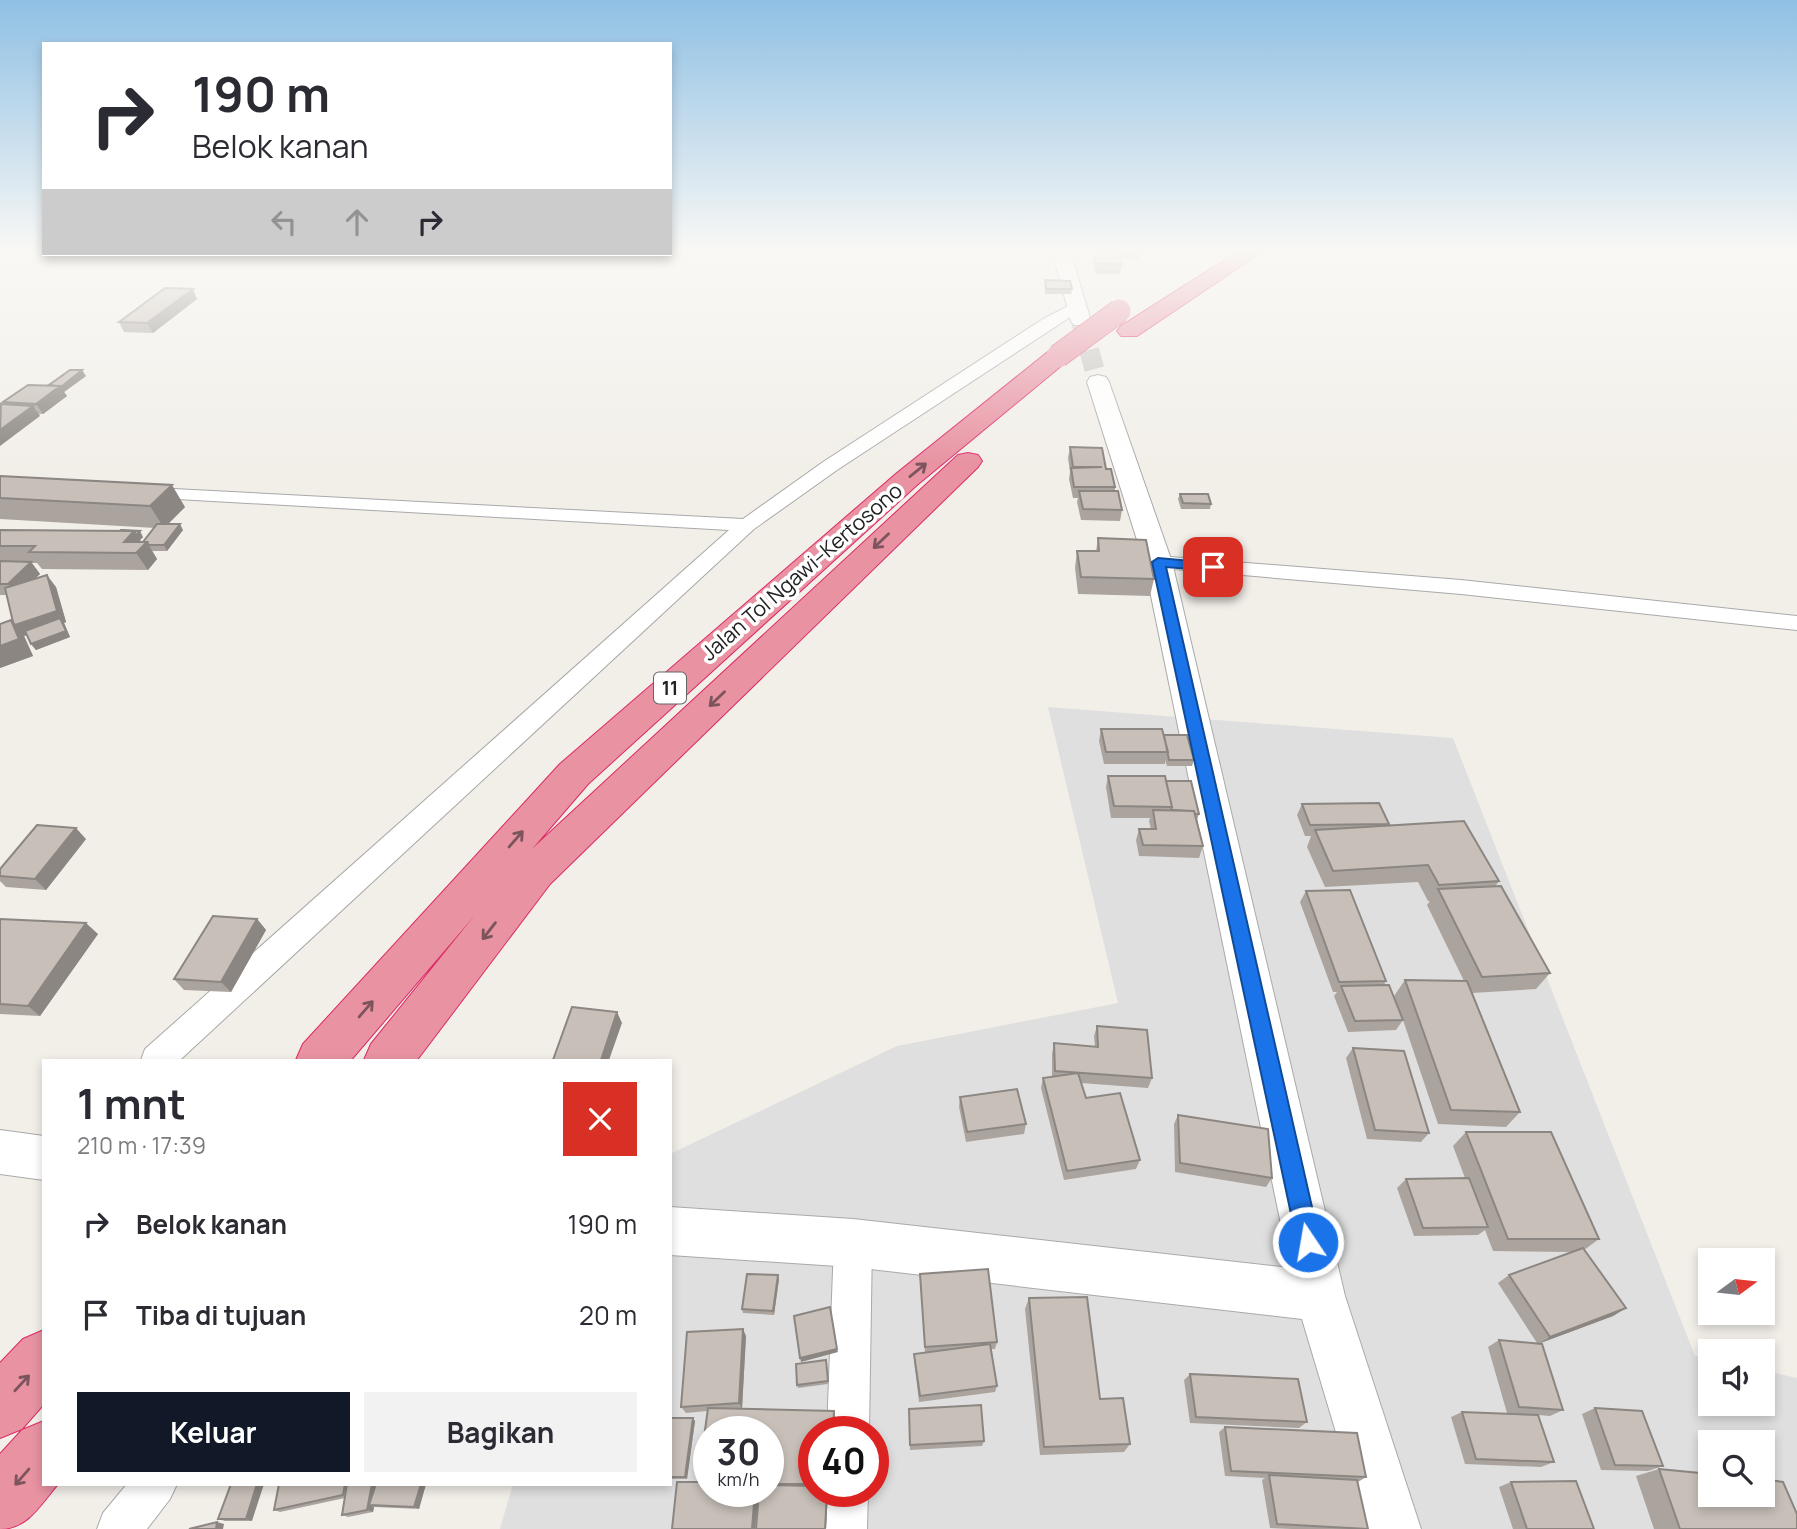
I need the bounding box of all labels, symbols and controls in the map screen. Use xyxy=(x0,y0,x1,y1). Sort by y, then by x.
text: 190 m xyxy=(192,60,330,127)
icon: right xyxy=(77,70,168,161)
text: Belok kanan xyxy=(192,124,368,168)
icon: left xyxy=(265,203,303,241)
icon: ahead xyxy=(338,203,376,241)
icon: right xyxy=(411,203,449,241)
one-way arrow xyxy=(908,462,926,478)
street label: Jalan Tol Ngawi–Kertosono xyxy=(695,476,908,666)
one-way arrow xyxy=(873,533,890,550)
pin xyxy=(1183,537,1243,597)
icon: arrive xyxy=(1194,548,1232,586)
road number: 11 xyxy=(654,673,686,704)
one-way arrow xyxy=(709,690,726,707)
one-way arrow xyxy=(508,830,524,848)
one-way arrow xyxy=(482,921,497,939)
one-way arrow xyxy=(357,1001,373,1019)
text: 1 mnt xyxy=(77,1074,186,1132)
button: close xyxy=(563,1082,637,1156)
text: 210 m · 17:39 xyxy=(77,1129,206,1161)
icon: right xyxy=(77,1205,115,1243)
position arrow xyxy=(1271,1205,1345,1279)
text: Belok kanan xyxy=(136,1206,287,1242)
text: 190 m xyxy=(568,1206,637,1242)
north arrow xyxy=(1698,1248,1774,1325)
map controls xyxy=(1698,1248,1775,1507)
icon: arrive xyxy=(77,1296,115,1334)
text: Tiba di tujuan xyxy=(136,1297,306,1333)
text: 20 m xyxy=(579,1297,637,1333)
button: sound xyxy=(1698,1339,1775,1416)
one-way arrow xyxy=(13,1375,30,1393)
button: Keluar xyxy=(77,1392,350,1472)
button: Bagikan xyxy=(364,1392,637,1472)
speed limit sign: 40 xyxy=(798,1416,889,1507)
text: 30 xyxy=(717,1428,760,1476)
button: search xyxy=(1698,1430,1775,1507)
text: km/h xyxy=(718,1467,759,1491)
one-way arrow xyxy=(14,1468,30,1486)

